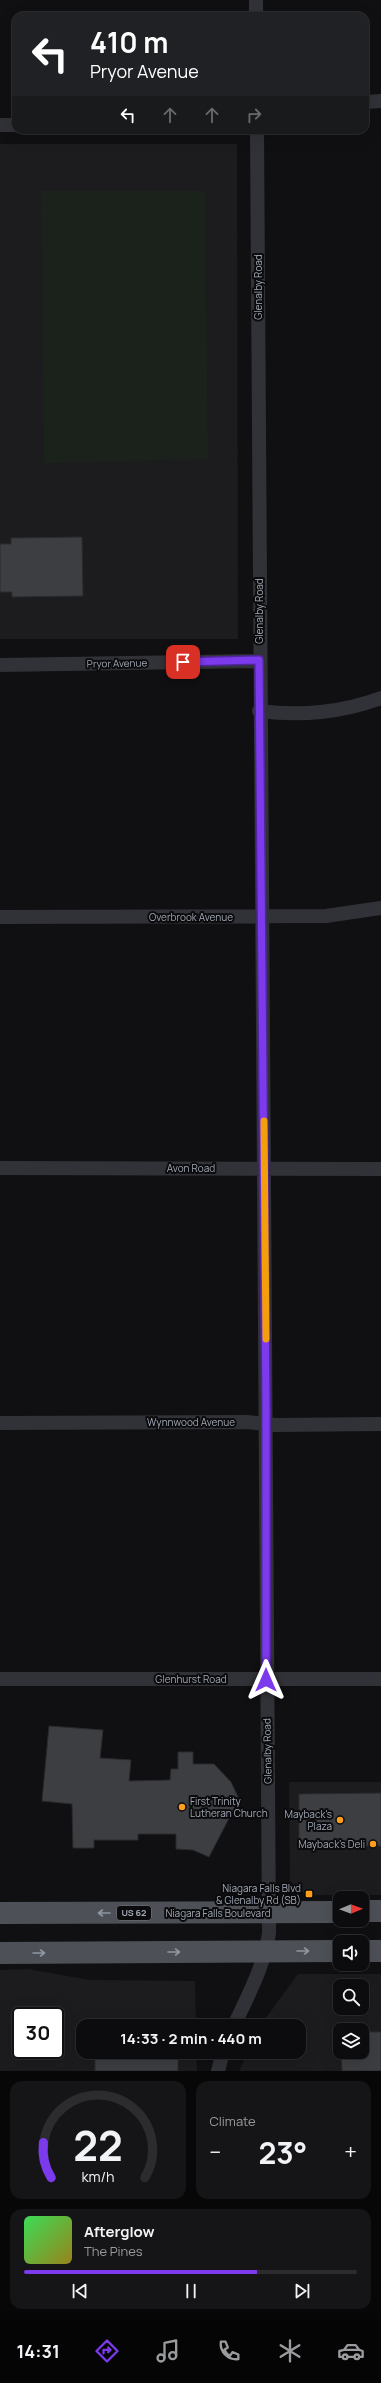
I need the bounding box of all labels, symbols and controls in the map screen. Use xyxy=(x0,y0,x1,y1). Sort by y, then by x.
text: 410 m xyxy=(90,23,169,61)
icon: left xyxy=(24,28,76,80)
text: Pryor Avenue xyxy=(90,59,199,83)
icon: left xyxy=(117,104,139,126)
icon: ahead xyxy=(159,104,181,126)
icon: ahead xyxy=(201,104,223,126)
icon: right xyxy=(243,104,265,126)
street label: Glenalby Road xyxy=(251,254,265,320)
street label: Glenalby Road xyxy=(252,578,266,644)
pin xyxy=(166,645,200,679)
icon: arrive xyxy=(172,651,194,673)
street label: Pryor Avenue xyxy=(87,655,147,671)
street label: Overbrook Avenue xyxy=(149,910,233,924)
street label: Avon Road xyxy=(167,1161,215,1175)
street label: Wynnwood Avenue xyxy=(147,1415,235,1429)
position arrow xyxy=(245,1659,287,1701)
street label: Glenhurst Road xyxy=(155,1672,227,1686)
street label: Glenalby Road xyxy=(259,1718,275,1784)
place label: First Trinity Lutheran Church xyxy=(190,1794,268,1820)
marker: First Trinity Lutheran Church xyxy=(177,1802,187,1812)
place label: Mayback's Plaza xyxy=(285,1807,332,1833)
marker: Mayback's Plaza xyxy=(335,1815,345,1825)
place label: Mayback's Deli xyxy=(298,1837,365,1851)
marker: Mayback's Deli xyxy=(368,1839,378,1849)
place label: Niagara Falls Blvd & Glenalby Rd (SB) xyxy=(216,1881,301,1907)
marker: Niagara Falls Blvd & Glenalby Rd (SB) xyxy=(304,1889,314,1899)
north arrow xyxy=(333,1891,369,1927)
map controls xyxy=(333,1891,369,2059)
road number: US 62 xyxy=(117,1906,151,1920)
street label: Niagara Falls Boulevard xyxy=(165,1906,271,1920)
one-way arrow xyxy=(98,1909,111,1917)
button: sound xyxy=(333,1935,369,1971)
one-way arrow xyxy=(296,1947,309,1955)
one-way arrow xyxy=(167,1948,180,1956)
one-way arrow xyxy=(32,1949,45,1957)
button: search xyxy=(333,1979,369,2015)
speed limit sign: 30 xyxy=(12,2007,64,2059)
button: layers xyxy=(333,2023,369,2059)
text: 14:33 · 2 min · 440 m xyxy=(120,2028,262,2049)
text: Climate xyxy=(210,2112,256,2130)
text: 22 xyxy=(73,2117,123,2173)
text: 23° xyxy=(258,2132,307,2173)
text: − xyxy=(210,2137,221,2167)
text: + xyxy=(344,2137,357,2167)
text: km/h xyxy=(81,2167,114,2186)
text: Afterglow xyxy=(84,2221,155,2242)
text: The Pines xyxy=(84,2242,143,2260)
icon: previous xyxy=(69,2280,91,2302)
icon: pause xyxy=(180,2280,202,2302)
icon: next xyxy=(291,2280,313,2302)
icon: directions xyxy=(93,2337,121,2365)
icon: music xyxy=(154,2337,182,2365)
icon: phone xyxy=(215,2337,243,2365)
icon: climate xyxy=(276,2337,304,2365)
icon: car xyxy=(337,2337,365,2365)
text: 14:31 xyxy=(16,2339,60,2363)

